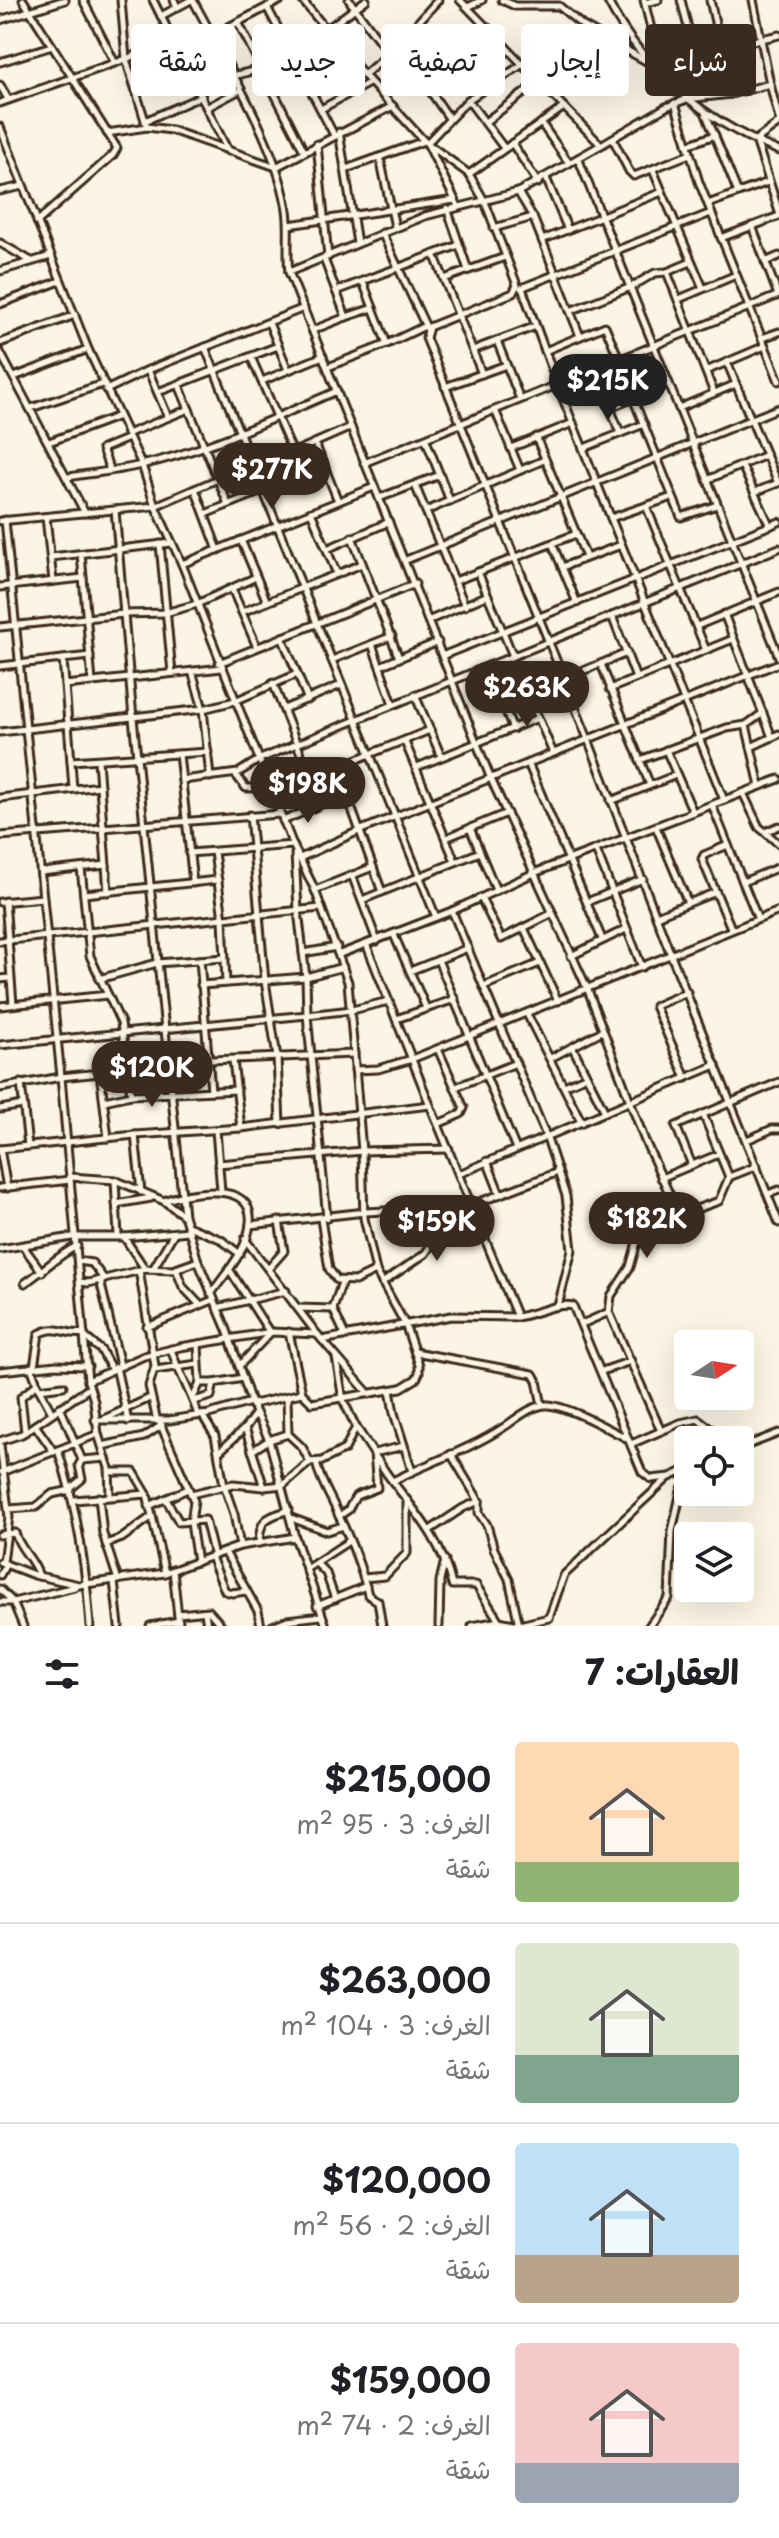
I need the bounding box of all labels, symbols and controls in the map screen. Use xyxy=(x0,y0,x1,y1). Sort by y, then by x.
chip: شقة xyxy=(131,24,236,96)
chip: جديد xyxy=(252,24,365,96)
chip: تصفية xyxy=(381,24,505,96)
chip: إيجار xyxy=(521,24,629,96)
chip: شراء xyxy=(645,24,756,96)
pin: $215K xyxy=(552,354,664,422)
text: $215K xyxy=(567,360,649,399)
pin: $277K xyxy=(216,443,328,511)
text: $277K xyxy=(231,449,313,488)
pin: $263K xyxy=(471,661,583,729)
text: $263K xyxy=(483,667,571,706)
pin: $198K xyxy=(252,757,364,825)
text: $198K xyxy=(268,763,348,802)
pin: $120K xyxy=(96,1041,208,1109)
text: $120K xyxy=(110,1047,194,1086)
pin: $182K xyxy=(591,1192,703,1260)
pin: $159K xyxy=(381,1195,493,1263)
text: $182K xyxy=(607,1198,687,1237)
text: $159K xyxy=(398,1201,476,1240)
north arrow xyxy=(674,1330,754,1410)
map controls xyxy=(674,1330,754,1602)
button: locate xyxy=(674,1426,754,1506)
button: layers xyxy=(674,1522,754,1602)
text: العقارات: 7 xyxy=(585,1645,739,1697)
icon: filters xyxy=(40,1652,84,1696)
text: $215,000 xyxy=(325,1752,491,1804)
icon: home xyxy=(579,1774,675,1870)
text: الغرف: 3 · 95 m² xyxy=(296,1804,491,1843)
text: شقة xyxy=(446,1848,491,1887)
text: $263,000 xyxy=(319,1953,491,2005)
icon: home xyxy=(579,1975,675,2071)
text: الغرف: 3 · 104 m² xyxy=(280,2005,491,2044)
text: شقة xyxy=(446,2049,491,2088)
text: $120,000 xyxy=(322,2153,491,2205)
icon: home xyxy=(579,2175,675,2271)
text: الغرف: 2 · 56 m² xyxy=(292,2205,491,2244)
text: شقة xyxy=(446,2249,491,2288)
text: $159,000 xyxy=(330,2353,491,2405)
icon: home xyxy=(579,2375,675,2471)
text: الغرف: 2 · 74 m² xyxy=(296,2405,491,2444)
text: شقة xyxy=(446,2449,491,2488)

